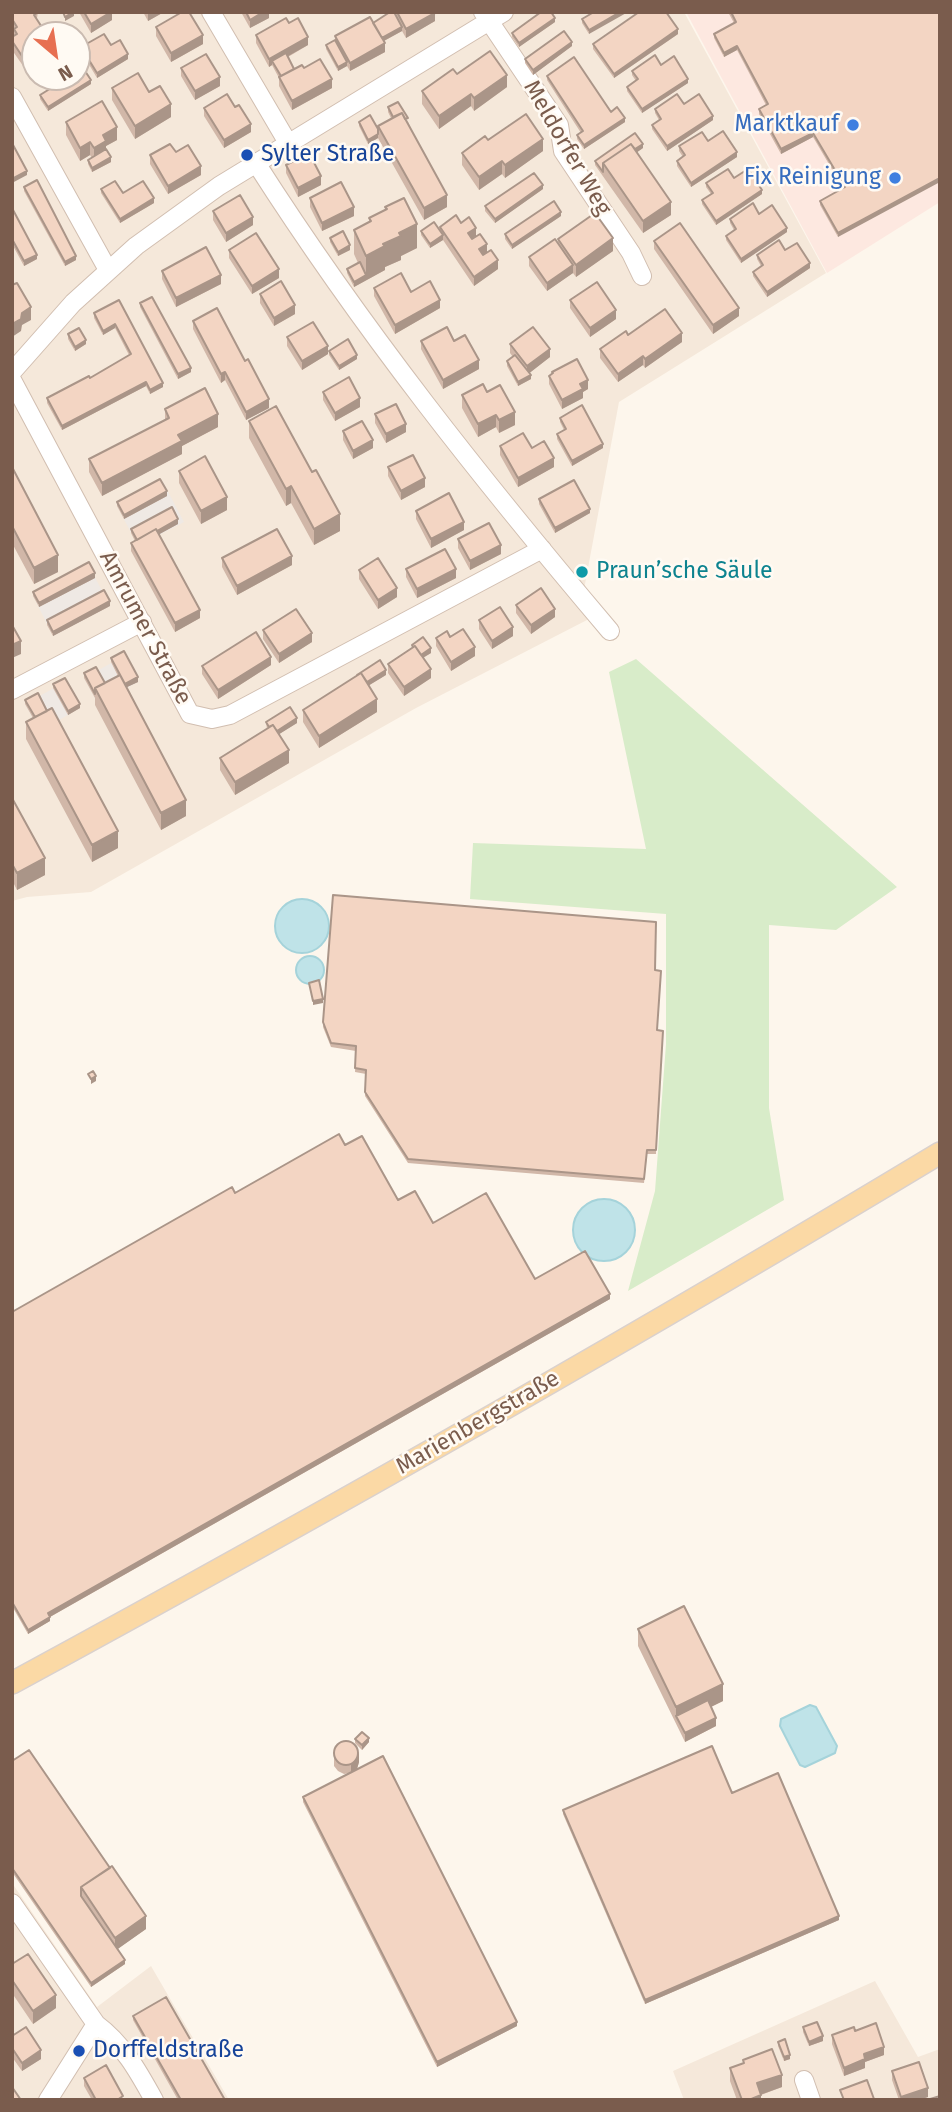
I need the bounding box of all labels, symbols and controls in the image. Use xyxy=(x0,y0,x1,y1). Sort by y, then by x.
north arrow xyxy=(21,21,91,91)
text: N xyxy=(54,60,77,86)
street label: Meldorfer Weg xyxy=(517,76,617,220)
place label: Marktkauf xyxy=(735,111,839,139)
marker: Marktkauf xyxy=(845,117,861,133)
place label: Sylter Straße xyxy=(261,141,394,169)
marker: Sylter Straße xyxy=(239,147,255,163)
place label: Fix Reinigung xyxy=(744,164,881,192)
marker: Fix Reinigung xyxy=(887,170,903,186)
street label: Amrumer Straße xyxy=(93,546,197,710)
place label: Praun’sche Säule xyxy=(596,558,773,586)
marker: Praun’sche Säule xyxy=(574,564,590,580)
street label: Marienbergstraße xyxy=(391,1365,565,1481)
place label: Dorffeldstraße xyxy=(93,2037,244,2065)
marker: Dorffeldstraße xyxy=(71,2043,87,2059)

